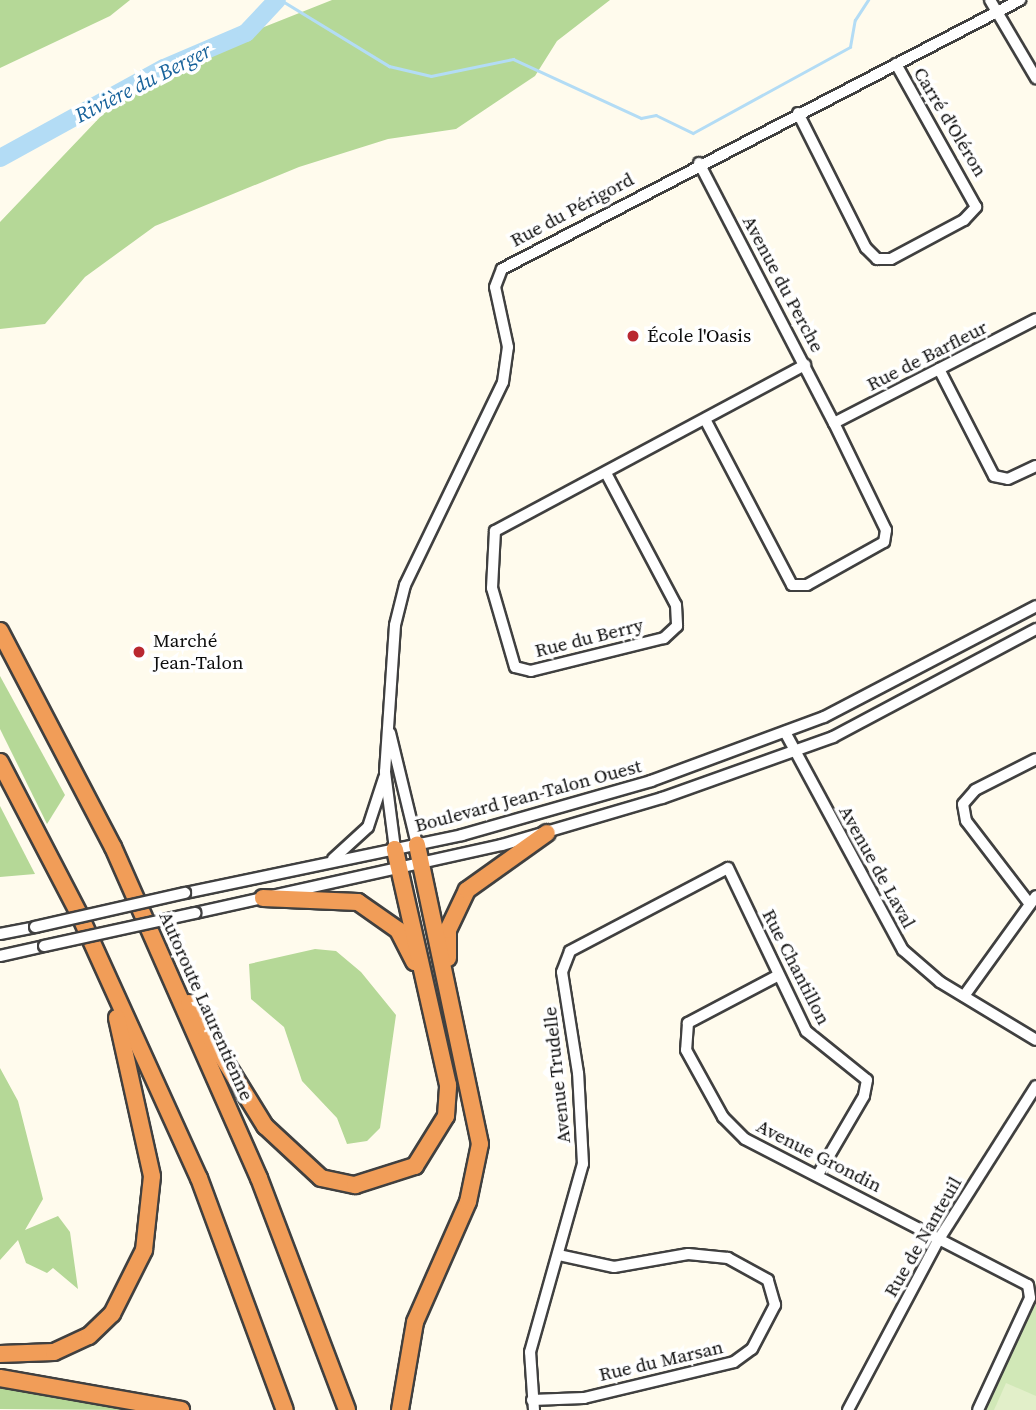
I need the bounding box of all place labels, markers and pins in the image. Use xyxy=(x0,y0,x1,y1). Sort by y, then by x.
place label: École l'Oasis xyxy=(647,325,751,347)
marker: École l'Oasis xyxy=(625,328,641,344)
place label: Marché Jean-Talon xyxy=(153,630,243,674)
marker: Marché Jean-Talon xyxy=(131,644,147,660)

